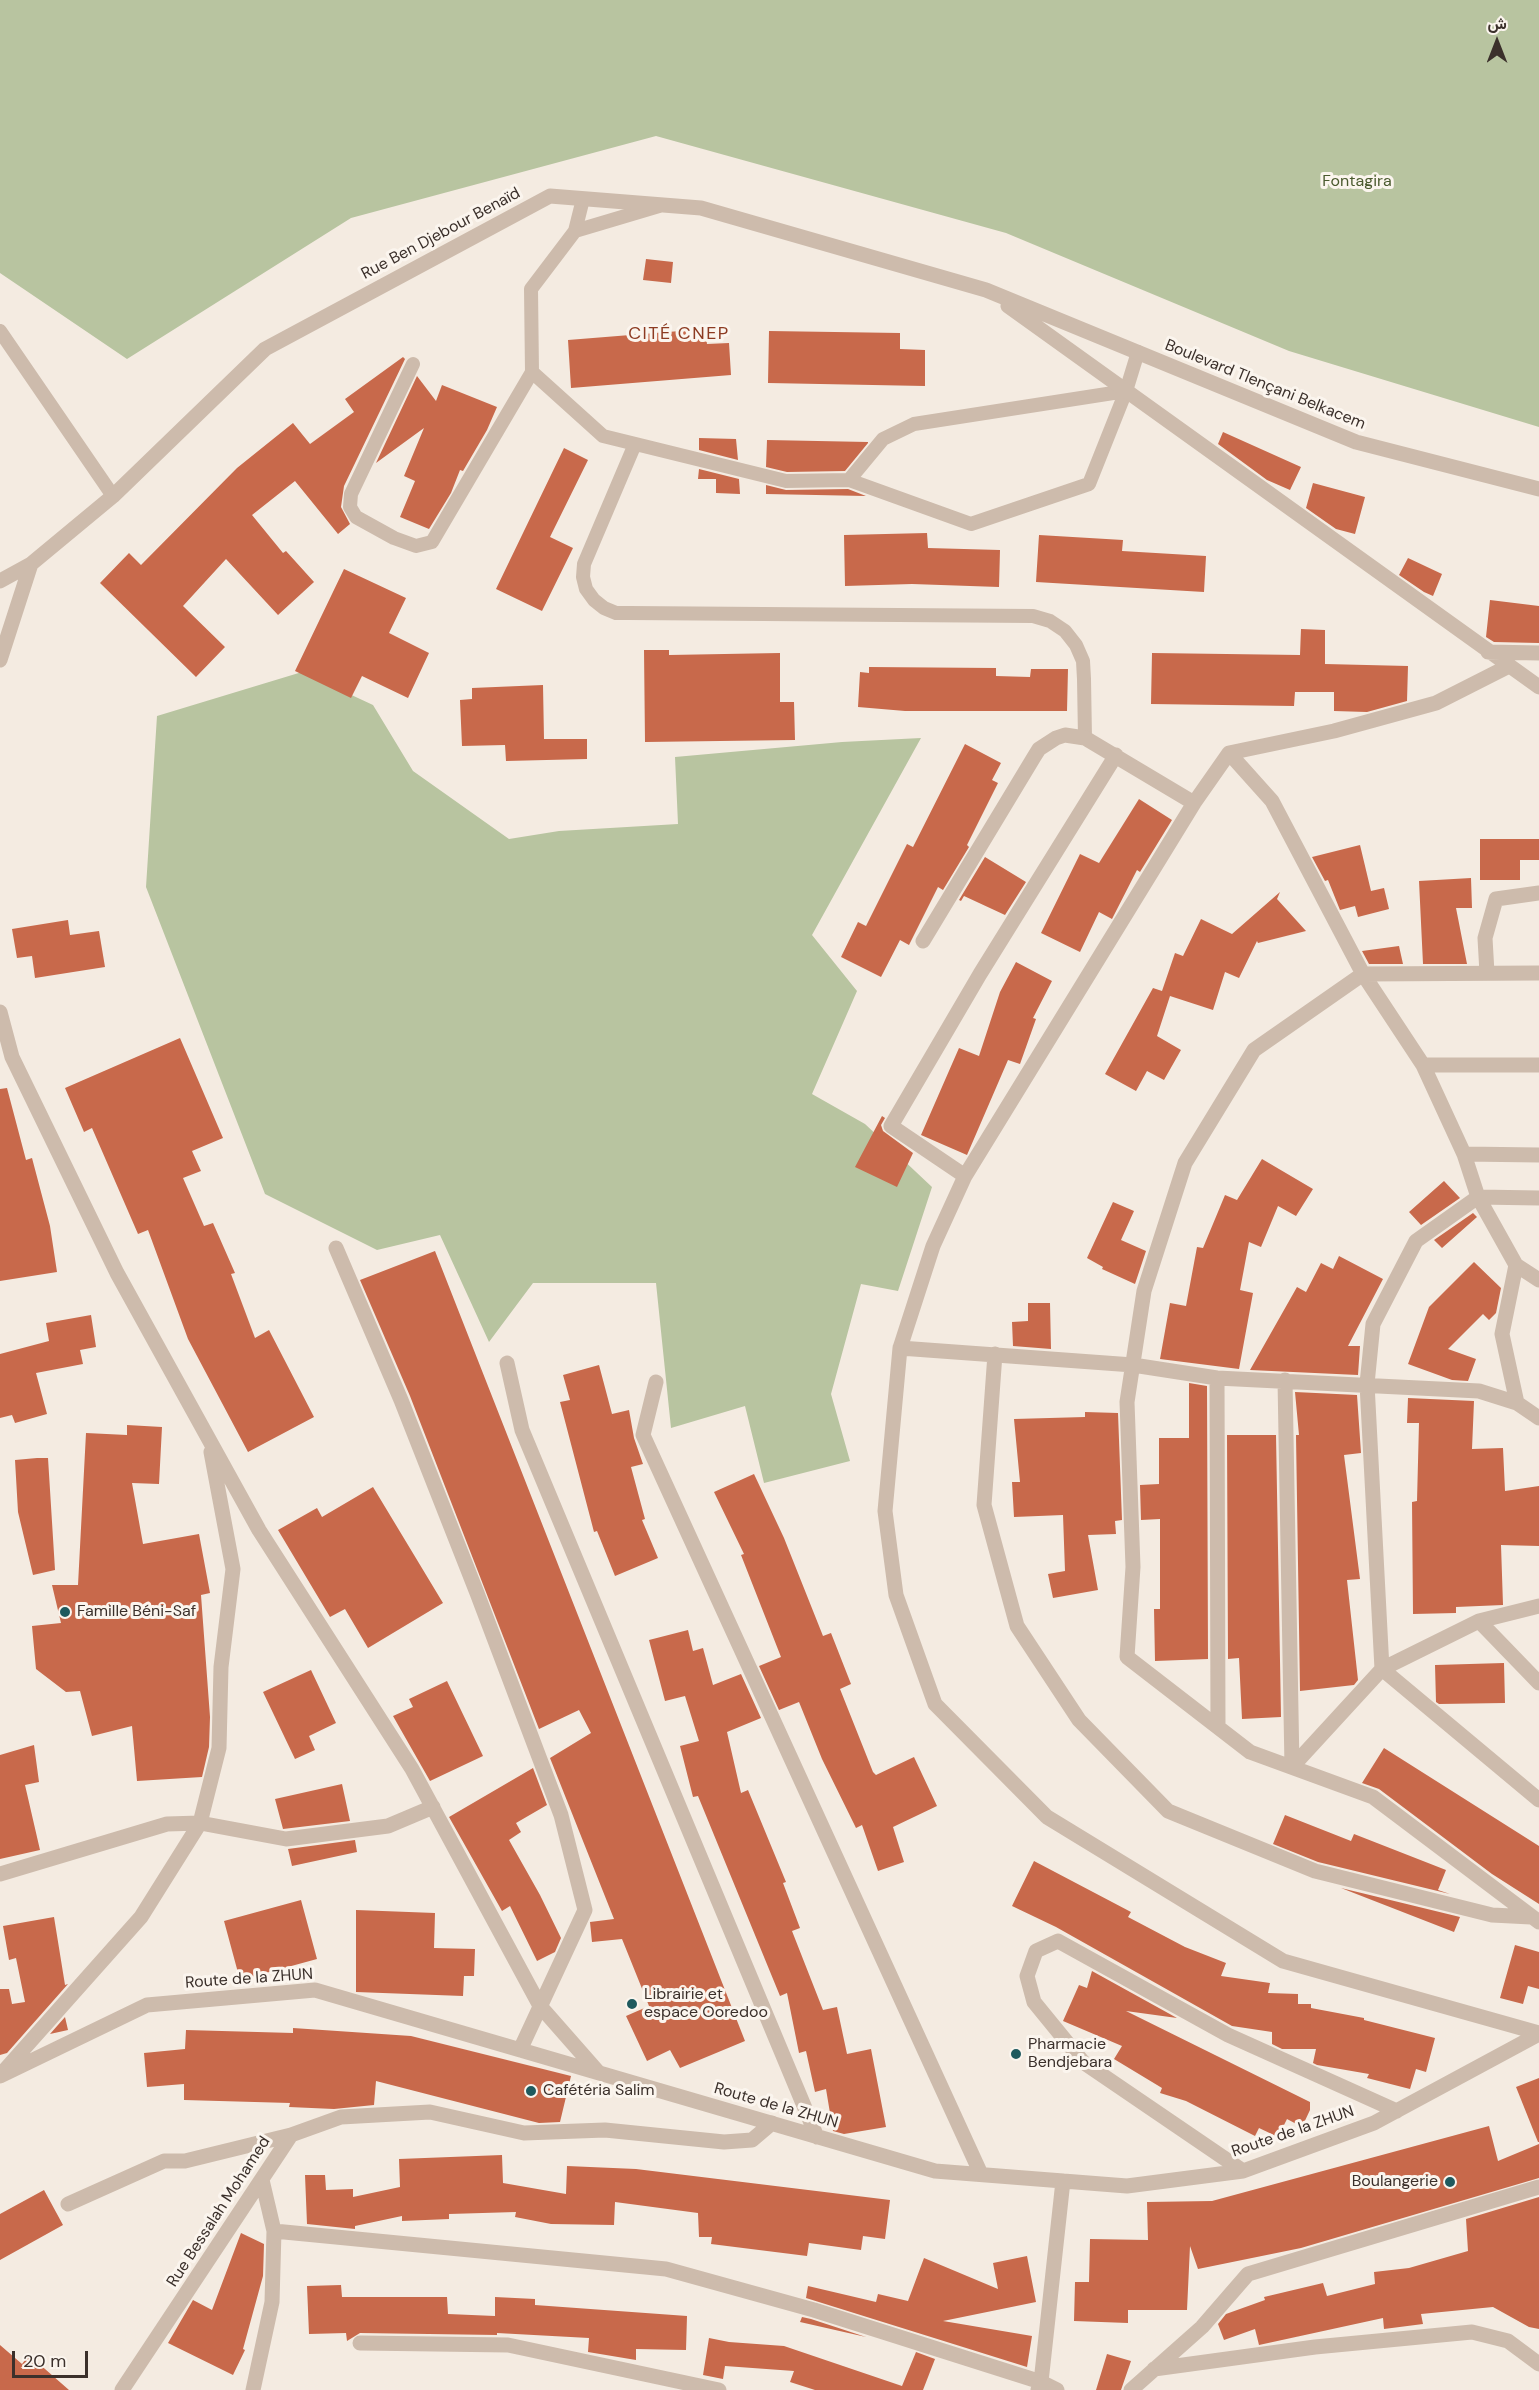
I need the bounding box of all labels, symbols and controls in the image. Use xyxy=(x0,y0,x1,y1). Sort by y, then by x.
north arrow xyxy=(1467,12,1527,72)
text: ش xyxy=(1487,13,1507,34)
park label: Fontagira xyxy=(1322,172,1392,192)
street label: Rue Ben Djebour Benaïd xyxy=(358,184,524,284)
district label: CITÉ CNEP xyxy=(628,323,730,345)
street label: Boulevard Tlençani Belkacem xyxy=(1162,336,1368,434)
place label: Famille Béni-Saf xyxy=(77,1602,196,1622)
marker: Famille Béni-Saf xyxy=(58,1605,72,1619)
street label: Route de la ZHUN xyxy=(184,1965,314,1993)
place label: Librairie et espace Ooredoo xyxy=(644,1985,768,2023)
marker: Librairie et espace Ooredoo xyxy=(625,1997,639,2011)
place label: Pharmacie Bendjebara xyxy=(1028,2035,1112,2073)
marker: Pharmacie Bendjebara xyxy=(1009,2047,1023,2061)
street label: Route de la ZHUN xyxy=(712,2079,840,2133)
place label: Cafétéria Salim xyxy=(543,2081,655,2101)
marker: Cafétéria Salim xyxy=(524,2084,538,2098)
street label: Route de la ZHUN xyxy=(1229,2102,1357,2162)
street label: Rue Bessalah Mohamed xyxy=(163,2133,275,2291)
place label: Boulangerie xyxy=(1352,2172,1438,2192)
marker: Boulangerie xyxy=(1443,2175,1457,2189)
scale bar xyxy=(15,2339,92,2377)
text: 20 m xyxy=(23,2349,66,2373)

